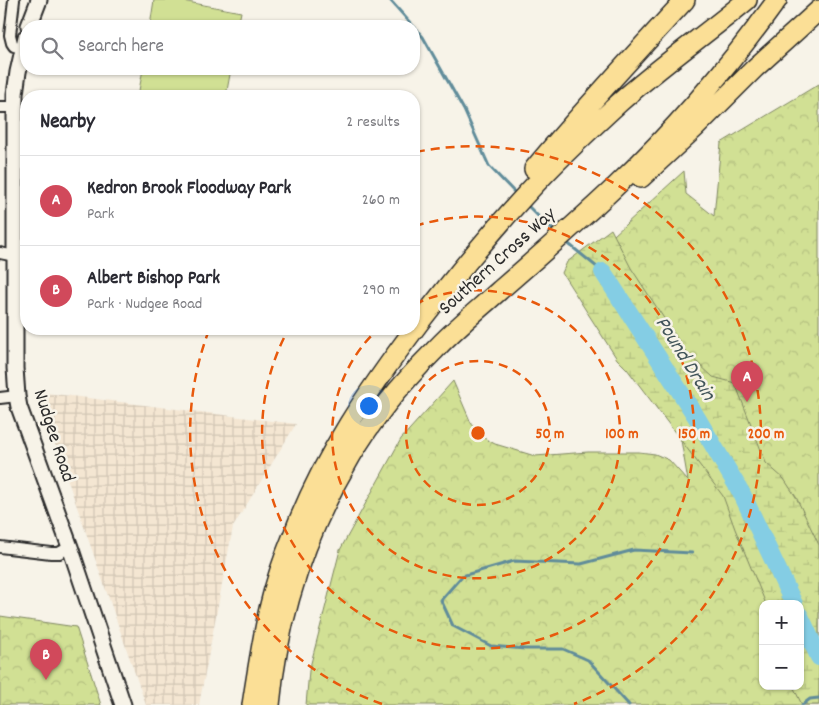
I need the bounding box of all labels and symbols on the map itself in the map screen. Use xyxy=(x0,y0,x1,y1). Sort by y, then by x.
street label: Southern Cross Way xyxy=(433,201,564,322)
water label: Pound Drain xyxy=(646,311,722,408)
pin: A xyxy=(731,361,763,402)
street label: Nudgee Road xyxy=(25,386,81,486)
your location xyxy=(356,393,382,419)
centre of rings xyxy=(469,424,487,442)
text: 50 m xyxy=(536,424,564,446)
text: 100 m xyxy=(605,424,639,446)
text: 150 m xyxy=(678,424,710,446)
text: 200 m xyxy=(748,424,784,446)
pin: B xyxy=(30,639,62,680)

